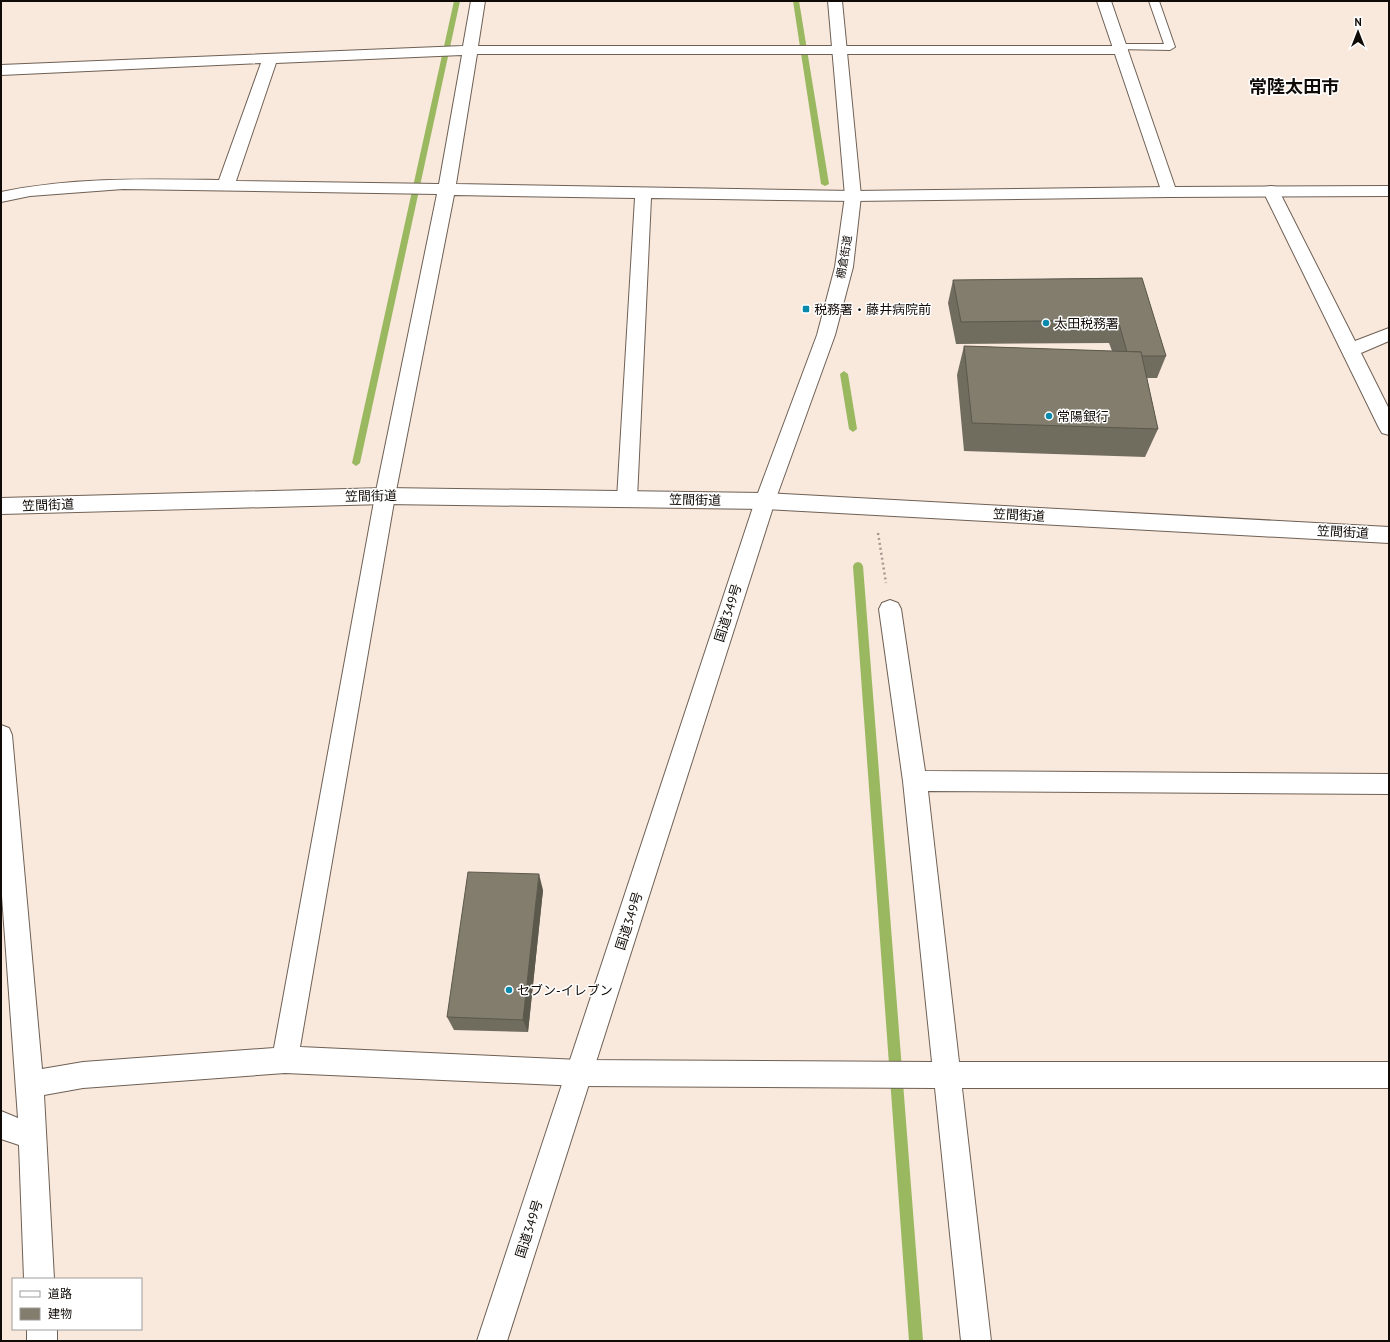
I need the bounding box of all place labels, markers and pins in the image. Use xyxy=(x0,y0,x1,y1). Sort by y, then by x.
place label: 税務署・藤井病院前 xyxy=(814,301,931,318)
marker: 税務署・藤井病院前 xyxy=(801,304,811,314)
place label: 太田税務署 xyxy=(1054,315,1119,332)
marker: 太田税務署 xyxy=(1041,318,1051,328)
place label: 常陽銀行 xyxy=(1057,408,1109,425)
marker: 常陽銀行 xyxy=(1044,411,1054,421)
place label: セブン-イレブン xyxy=(517,982,613,999)
marker: セブン-イレブン xyxy=(504,985,514,995)

